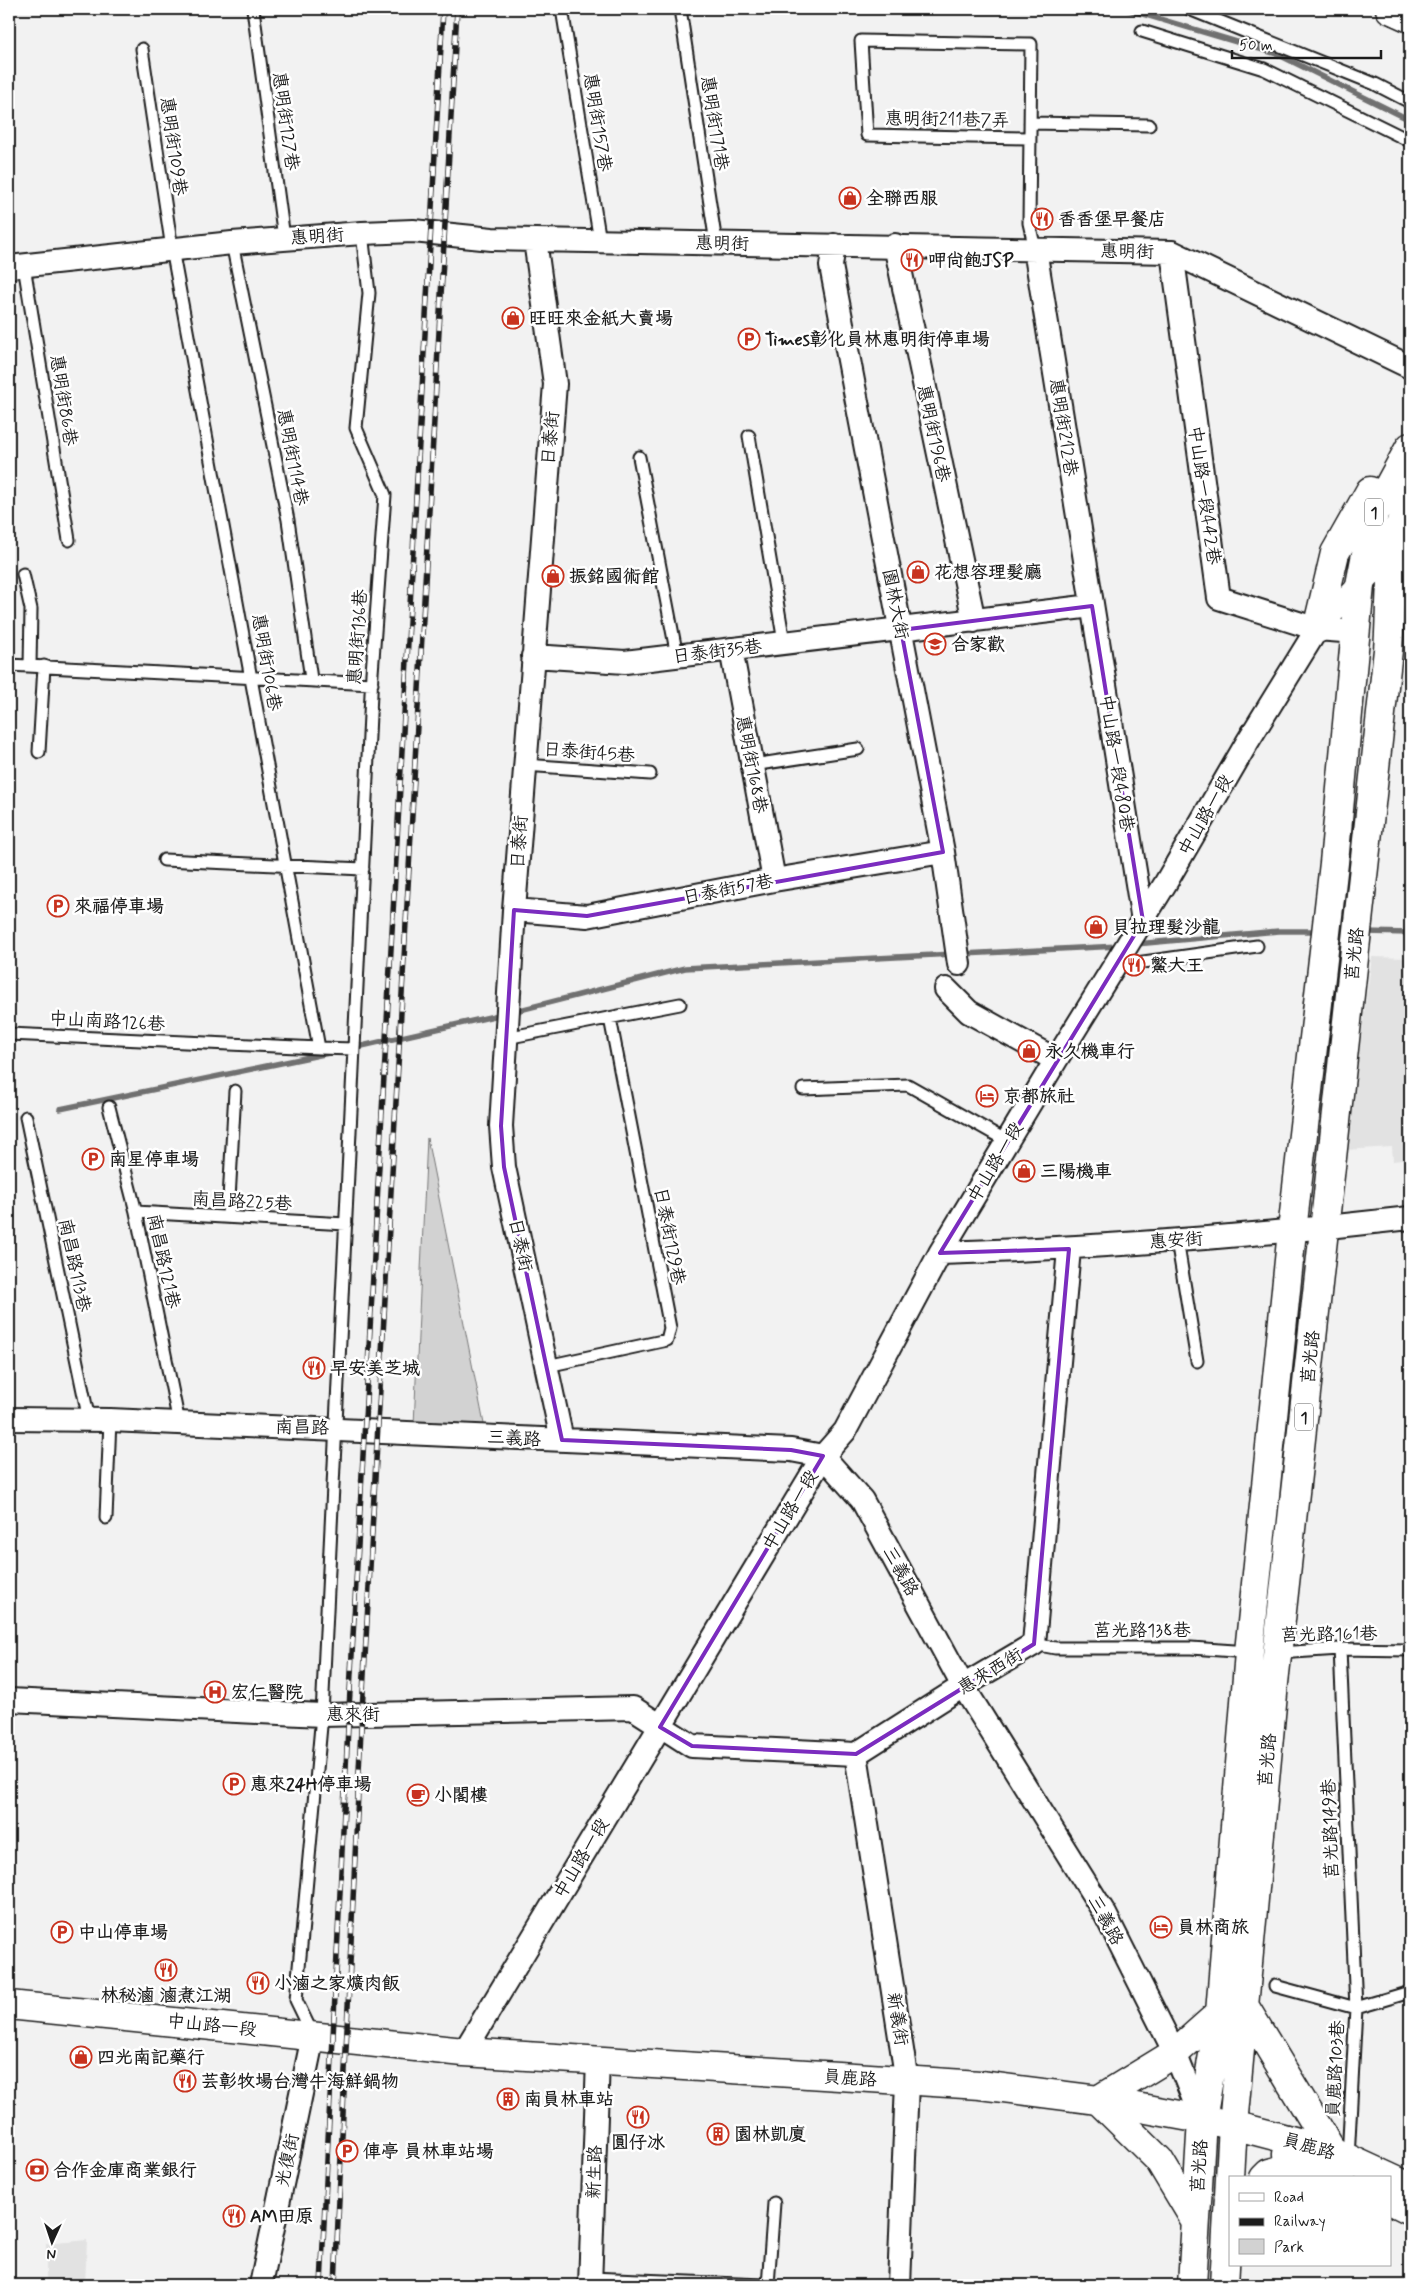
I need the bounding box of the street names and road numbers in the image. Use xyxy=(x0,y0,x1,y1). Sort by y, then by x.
street label: 惠明街127巷 xyxy=(266,70,304,172)
street label: 惠明街157巷 xyxy=(577,71,617,173)
street label: 惠明街171巷 xyxy=(695,74,733,172)
street label: 惠明街109巷 xyxy=(154,95,192,197)
street label: 惠明街211巷7弄 xyxy=(885,107,1009,133)
street label: 惠明街 xyxy=(289,223,345,251)
street label: 惠明街 xyxy=(695,232,749,256)
street label: 惠明街 xyxy=(1100,240,1154,264)
street label: 惠明街86巷 xyxy=(44,353,82,448)
street label: 惠明街212巷 xyxy=(1043,376,1083,478)
street label: 惠明街196巷 xyxy=(911,382,955,484)
street label: 惠明街114巷 xyxy=(271,407,313,508)
street label: 日泰街 xyxy=(537,410,565,466)
street label: 中山路一段442巷 xyxy=(1182,424,1226,566)
road number: 1 xyxy=(1365,498,1383,526)
street label: 園林大街 xyxy=(876,567,914,642)
street label: 惠明街136巷 xyxy=(343,588,373,686)
street label: 惠明街106巷 xyxy=(246,611,286,713)
street label: 日泰街35巷 xyxy=(671,635,763,669)
street label: 中山路一段480巷 xyxy=(1093,693,1139,834)
street label: 惠明街168巷 xyxy=(730,713,772,815)
street label: 日泰街45巷 xyxy=(542,738,636,768)
street label: 中山路一段 xyxy=(1173,771,1239,860)
street label: 日泰街 xyxy=(506,814,534,870)
street label: 日泰街57巷 xyxy=(681,869,776,911)
street label: 莒光路 xyxy=(1340,926,1370,982)
street label: 中山南路126巷 xyxy=(48,1007,166,1037)
street label: 中山路一段 xyxy=(962,1118,1029,1207)
street label: 日泰街129巷 xyxy=(648,1185,690,1287)
street label: 南昌路225巷 xyxy=(191,1187,293,1217)
street label: 南昌路121巷 xyxy=(141,1211,185,1311)
street label: 南昌路113巷 xyxy=(52,1216,96,1314)
street label: 日泰街 xyxy=(503,1216,537,1274)
street label: 惠安街 xyxy=(1148,1227,1204,1255)
street label: 莒光路 xyxy=(1296,1329,1326,1385)
road number: 1 xyxy=(1295,1404,1313,1430)
street label: 南昌路 xyxy=(275,1416,329,1440)
street label: 三義路 xyxy=(486,1426,542,1452)
street label: 中山路一段 xyxy=(757,1466,824,1555)
street label: 三義路 xyxy=(877,1542,924,1601)
street label: 莒光路138巷 xyxy=(1093,1619,1191,1643)
street label: 莒光路161巷 xyxy=(1280,1622,1378,1648)
street label: 惠來西街 xyxy=(953,1643,1028,1701)
street label: 惠來街 xyxy=(326,1703,380,1727)
street label: 莒光路 xyxy=(1254,1732,1282,1788)
street label: 莒光路149巷 xyxy=(1317,1778,1345,1880)
street label: 中山路一段 xyxy=(548,1814,615,1903)
street label: 三義路 xyxy=(1082,1891,1129,1950)
street label: 新義街 xyxy=(881,1991,913,2048)
street label: 中山路一段 xyxy=(166,2009,258,2043)
street label: 員鹿路103巷 xyxy=(1321,2020,1351,2118)
street label: 員鹿路 xyxy=(822,2065,878,2093)
street label: 員鹿路 xyxy=(1279,2128,1338,2166)
street label: 光復街 xyxy=(271,2131,305,2189)
street label: 莒光路 xyxy=(1186,2138,1214,2194)
street label: 新生路 xyxy=(582,2145,608,2199)

